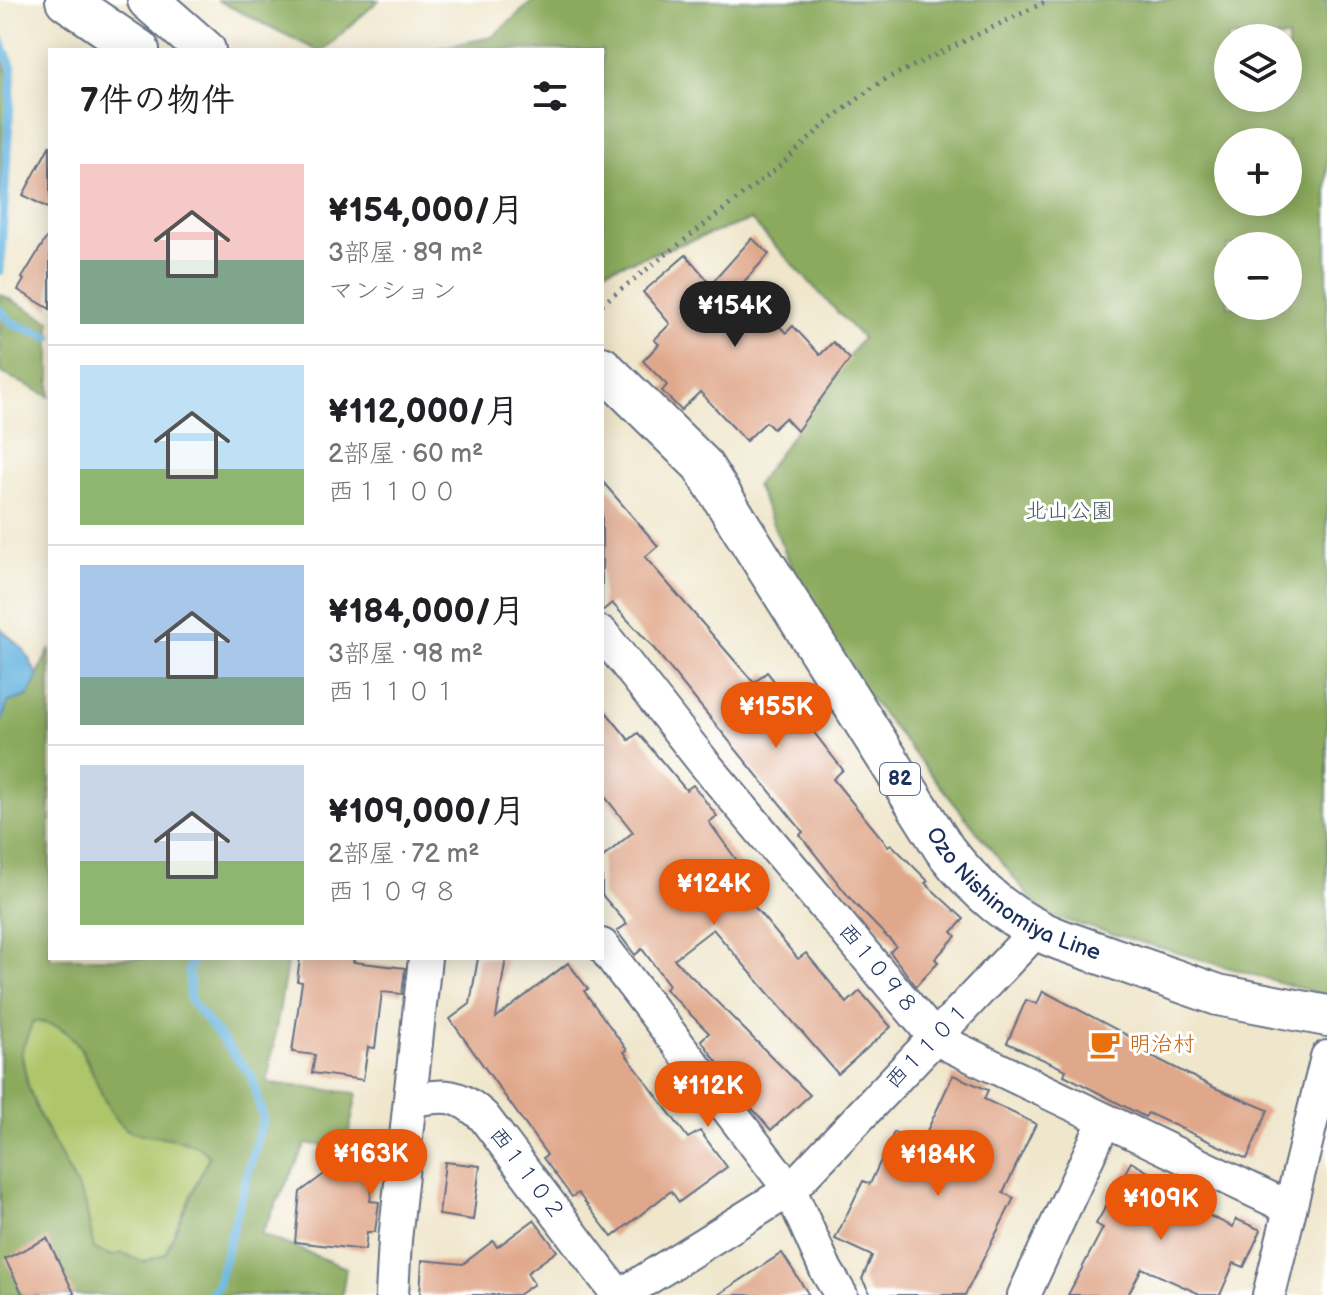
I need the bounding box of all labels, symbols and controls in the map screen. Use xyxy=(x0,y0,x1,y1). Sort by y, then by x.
map controls xyxy=(1214,24,1302,320)
button: layers xyxy=(1214,24,1302,112)
icon: filters xyxy=(528,74,572,118)
text: 7件の物件 xyxy=(80,80,235,121)
button: + xyxy=(1214,128,1302,216)
text: ¥154,000/月 xyxy=(328,190,524,231)
icon: home xyxy=(144,196,240,292)
button: − xyxy=(1214,232,1302,320)
text: 3部屋 · 89 m² xyxy=(328,238,483,269)
text: マンション xyxy=(328,276,457,307)
pin: ¥154K xyxy=(679,281,791,349)
text: ¥154K xyxy=(698,291,772,322)
text: ¥112,000/月 xyxy=(328,391,519,432)
icon: home xyxy=(144,397,240,493)
text: 2部屋 · 60 m² xyxy=(328,439,483,470)
text: 西１１００ xyxy=(328,477,458,508)
park label: 北山公園 xyxy=(1025,498,1113,525)
text: ¥184,000/月 xyxy=(328,591,525,632)
icon: home xyxy=(144,597,240,693)
text: 3部屋 · 98 m² xyxy=(328,639,483,670)
text: 西１１０１ xyxy=(328,677,458,708)
pin: ¥155K xyxy=(720,682,832,750)
text: ¥155K xyxy=(739,692,813,723)
road number: 82 xyxy=(880,763,920,795)
text: ¥109,000/月 xyxy=(328,791,526,832)
icon: home xyxy=(144,797,240,893)
street label: Ozo Nishinomiya Line xyxy=(921,822,1104,966)
text: 2部屋 · 72 m² xyxy=(328,839,479,870)
pin: ¥124K xyxy=(658,859,770,927)
text: ¥124K xyxy=(677,869,751,900)
text: 西１０９８ xyxy=(328,877,458,908)
street label: 西１０９８ xyxy=(832,918,924,1020)
street label: 西１１０１ xyxy=(880,997,976,1095)
cafe icon: 明治村 xyxy=(1088,1027,1122,1061)
place label: 明治村 xyxy=(1129,1031,1195,1058)
pin: ¥112K xyxy=(652,1061,764,1129)
text: ¥112K xyxy=(672,1071,744,1102)
street label: 西１１０２ xyxy=(483,1122,571,1226)
pin: ¥163K xyxy=(315,1129,427,1197)
pin: ¥184K xyxy=(882,1130,994,1198)
text: ¥163K xyxy=(333,1139,409,1170)
text: ¥184K xyxy=(900,1140,976,1171)
pin: ¥109K xyxy=(1105,1174,1217,1242)
text: ¥109K xyxy=(1123,1184,1199,1215)

